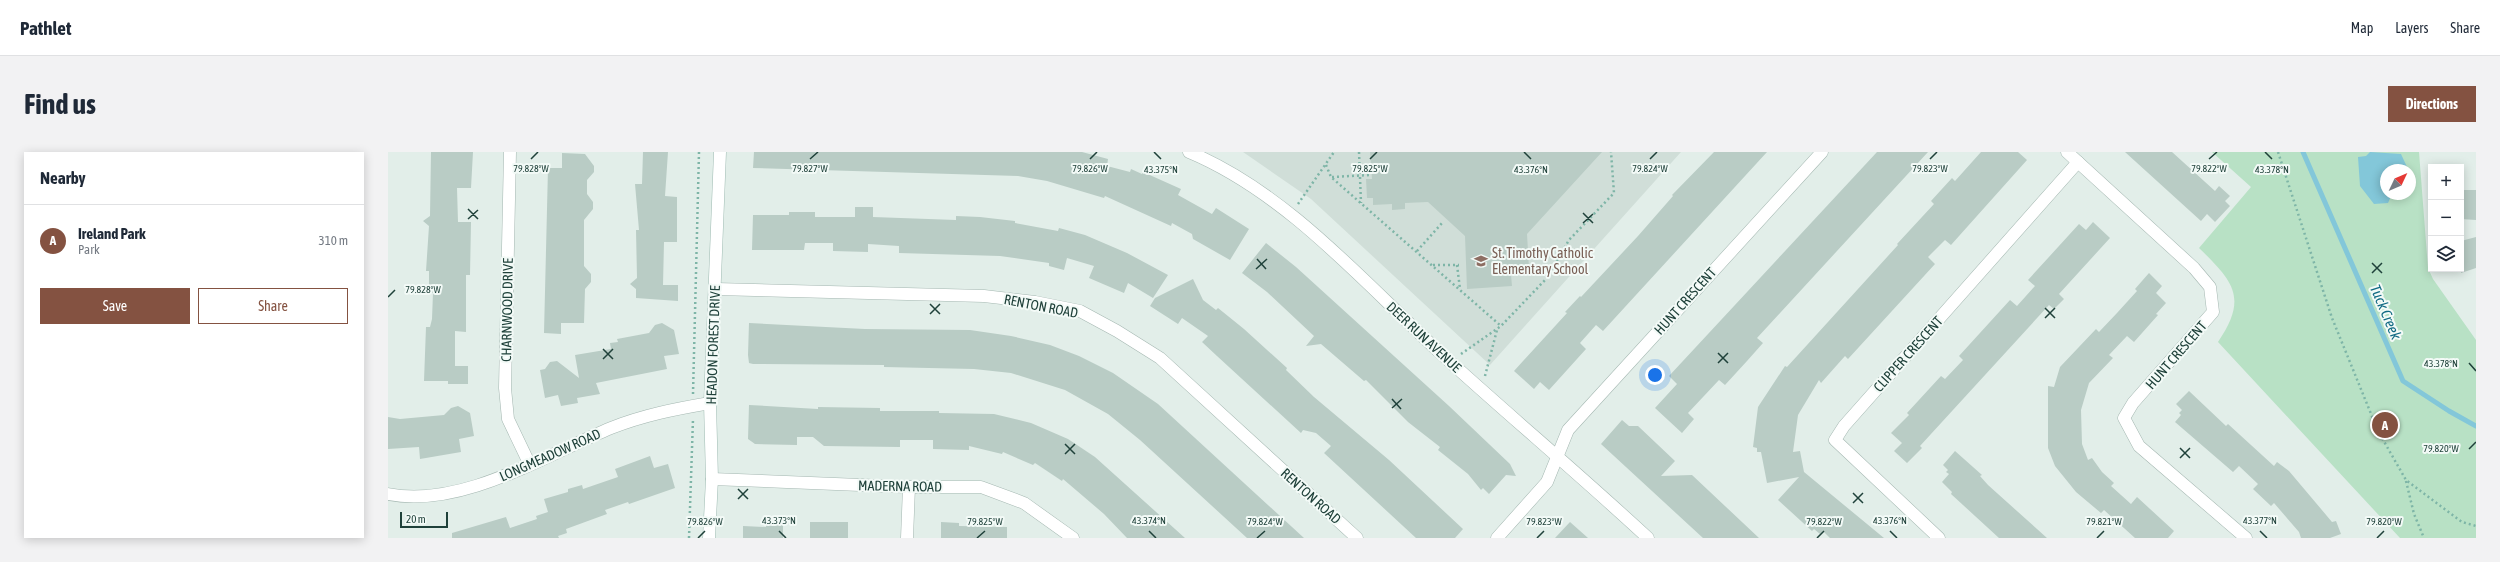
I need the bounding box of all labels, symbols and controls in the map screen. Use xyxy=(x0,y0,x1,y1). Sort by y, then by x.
text: Pathlet xyxy=(20,17,71,39)
text: Map xyxy=(2351,20,2373,36)
text: Layers xyxy=(2395,20,2428,36)
text: Share xyxy=(2450,20,2480,36)
button: Directions xyxy=(2388,86,2476,122)
text: Find us xyxy=(24,88,96,120)
text: 79.828°W xyxy=(513,163,549,174)
text: 79.827°W xyxy=(792,163,828,174)
text: 79.826°W xyxy=(1072,163,1108,174)
text: 79.825°W xyxy=(1352,163,1388,174)
text: 79.824°W xyxy=(1632,163,1668,174)
text: 79.823°W xyxy=(1912,163,1948,174)
text: 79.822°W xyxy=(2191,163,2227,174)
text: 43.375°N xyxy=(1144,164,1178,175)
text: 43.376°N xyxy=(1514,164,1548,175)
text: 43.378°N xyxy=(2255,164,2289,175)
north arrow xyxy=(2380,164,2416,200)
map controls xyxy=(2428,164,2464,272)
button: + xyxy=(2428,164,2464,200)
text: Nearby xyxy=(40,168,86,188)
button: − xyxy=(2428,200,2464,236)
text: Ireland Park xyxy=(78,225,146,242)
text: A xyxy=(50,233,56,248)
text: 310 m xyxy=(319,233,348,248)
button: layers xyxy=(2428,236,2464,272)
text: Park xyxy=(78,242,100,257)
place label: St. Timothy Catholic Elementary School xyxy=(1492,245,1594,277)
school or university icon: St. Timothy Catholic Elementary School xyxy=(1473,253,1489,269)
street label: CHARNWOOD DRIVE xyxy=(498,258,516,362)
street label: HUNT CRESCENT xyxy=(1651,264,1719,338)
water label: Tuck Creek xyxy=(2367,282,2405,342)
text: 79.828°W xyxy=(405,284,441,295)
street label: HEADON FOREST DRIVE xyxy=(703,285,723,405)
button: Save xyxy=(40,288,190,324)
button: Share xyxy=(198,288,348,324)
street label: RENTON ROAD xyxy=(1003,291,1080,321)
street label: DEER RUN AVENUE xyxy=(1383,298,1465,376)
street label: CLIPPER CRESCENT xyxy=(1870,313,1946,395)
street label: HUNT CRESCENT xyxy=(2142,318,2210,392)
text: 43.378°N xyxy=(2424,358,2458,369)
your location xyxy=(1645,365,1665,385)
pin: A xyxy=(2372,410,2398,440)
street label: LONGMEADOW ROAD xyxy=(497,425,603,484)
text: 79.820°W xyxy=(2423,443,2459,454)
street label: RENTON ROAD xyxy=(1278,465,1344,527)
street label: MADERNA ROAD xyxy=(858,477,942,495)
scale bar xyxy=(400,510,448,529)
text: 20 m xyxy=(406,513,426,525)
text: 43.373°N xyxy=(762,515,796,526)
text: 43.374°N xyxy=(1132,515,1166,526)
text: 43.376°N xyxy=(1873,515,1907,526)
text: 43.377°N xyxy=(2243,515,2277,526)
text: 79.826°W xyxy=(687,516,723,527)
text: 79.825°W xyxy=(967,516,1003,527)
text: 79.824°W xyxy=(1247,516,1283,527)
text: 79.823°W xyxy=(1526,516,1562,527)
text: 79.822°W xyxy=(1806,516,1842,527)
text: 79.821°W xyxy=(2086,516,2122,527)
text: 79.820°W xyxy=(2366,516,2402,527)

